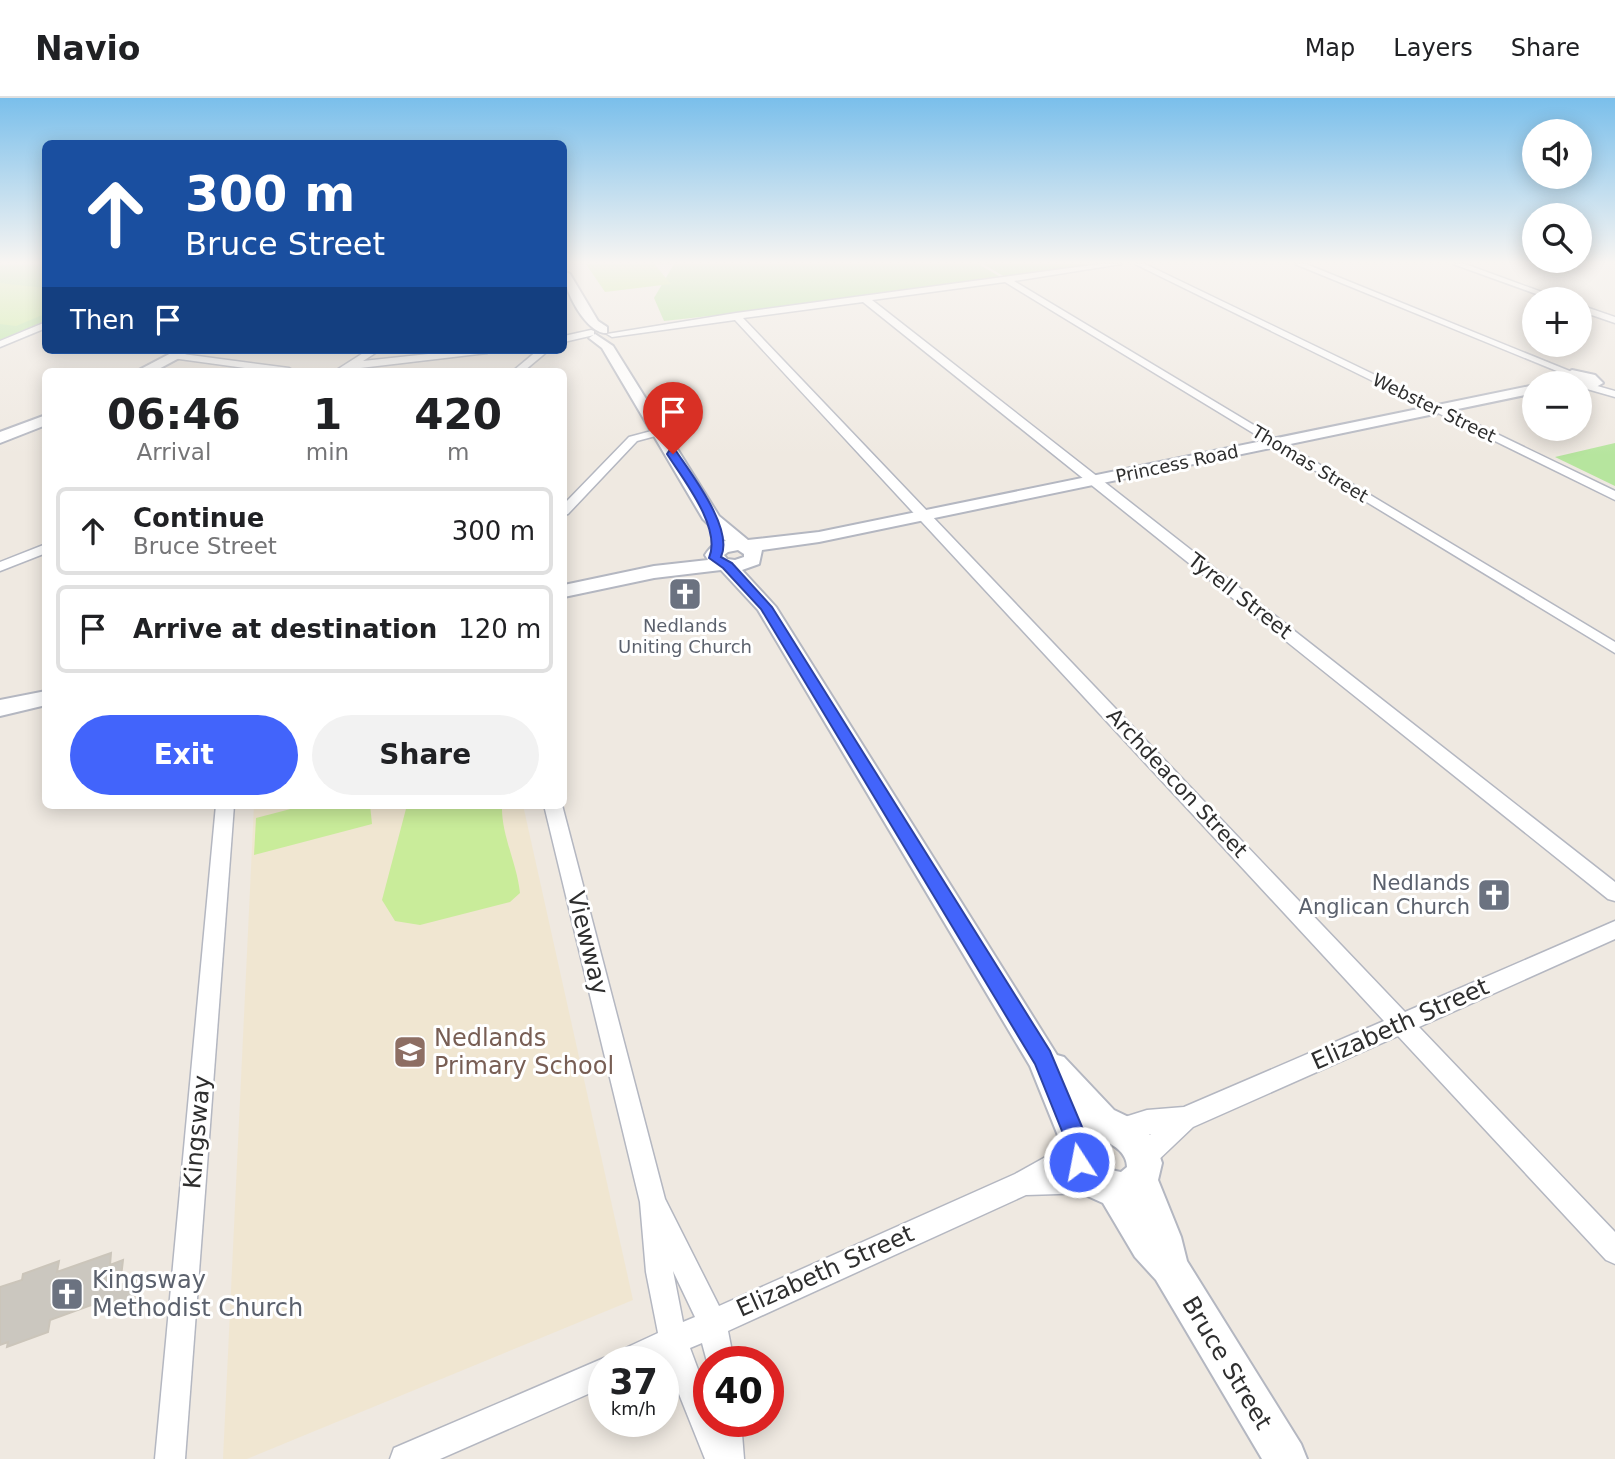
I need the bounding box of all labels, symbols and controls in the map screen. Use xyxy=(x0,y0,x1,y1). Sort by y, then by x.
text: Navio xyxy=(35,29,140,68)
text: Map xyxy=(1305,34,1355,62)
text: Layers xyxy=(1393,34,1473,62)
text: Share xyxy=(1511,34,1580,62)
map controls xyxy=(1522,119,1592,441)
button: sound xyxy=(1522,119,1592,189)
text: 300 m xyxy=(185,166,355,223)
icon: ahead xyxy=(70,168,161,259)
button: search xyxy=(1522,203,1592,273)
text: Bruce Street xyxy=(185,225,385,263)
button: + xyxy=(1522,287,1592,357)
icon: arrive xyxy=(149,301,187,339)
text: Then xyxy=(70,305,135,335)
street label: Webster Street xyxy=(1369,369,1499,446)
button: − xyxy=(1522,371,1592,441)
pin xyxy=(643,382,703,454)
text: 06:46 xyxy=(107,390,241,439)
text: 1 xyxy=(313,390,342,439)
text: 420 xyxy=(414,390,502,439)
icon: arrive xyxy=(654,393,692,431)
street label: Thomas Street xyxy=(1248,420,1372,507)
text: Arrival xyxy=(137,439,211,465)
text: min xyxy=(306,439,349,465)
text: m xyxy=(447,439,469,465)
street label: Princess Road xyxy=(1114,440,1240,487)
text: Continue xyxy=(133,503,264,533)
icon: ahead xyxy=(74,512,112,550)
text: 300 m xyxy=(452,516,535,546)
text: Bruce Street xyxy=(133,533,277,559)
street label: Tyrell Street xyxy=(1182,547,1297,644)
church icon: Nedlands Uniting Church xyxy=(666,575,704,613)
icon: arrive xyxy=(74,610,112,648)
text: Arrive at destination xyxy=(133,614,437,644)
text: 120 m xyxy=(458,614,541,644)
place label: Nedlands Uniting Church xyxy=(618,615,752,657)
street label: Archdeacon Street xyxy=(1102,704,1252,862)
button: Exit xyxy=(70,715,298,795)
button: Share xyxy=(312,715,539,795)
place label: Nedlands Anglican Church xyxy=(1299,871,1470,919)
church icon: Nedlands Anglican Church xyxy=(1475,876,1513,914)
street label: Viewway xyxy=(562,888,614,998)
street label: Elizabeth Street xyxy=(1307,972,1493,1076)
place label: Nedlands Primary School xyxy=(434,1024,614,1080)
school or university icon: Nedlands Primary School xyxy=(391,1033,429,1071)
street label: Kingsway xyxy=(178,1074,216,1190)
position arrow xyxy=(1042,1125,1116,1199)
street label: Elizabeth Street xyxy=(732,1219,918,1323)
place label: Kingsway Methodist Church xyxy=(92,1266,303,1322)
church icon: Kingsway Methodist Church xyxy=(48,1275,86,1313)
street label: Bruce Street xyxy=(1176,1291,1278,1435)
speed limit sign: 40 xyxy=(693,1346,784,1437)
text: 37 xyxy=(609,1362,658,1402)
text: km/h xyxy=(611,1398,656,1419)

